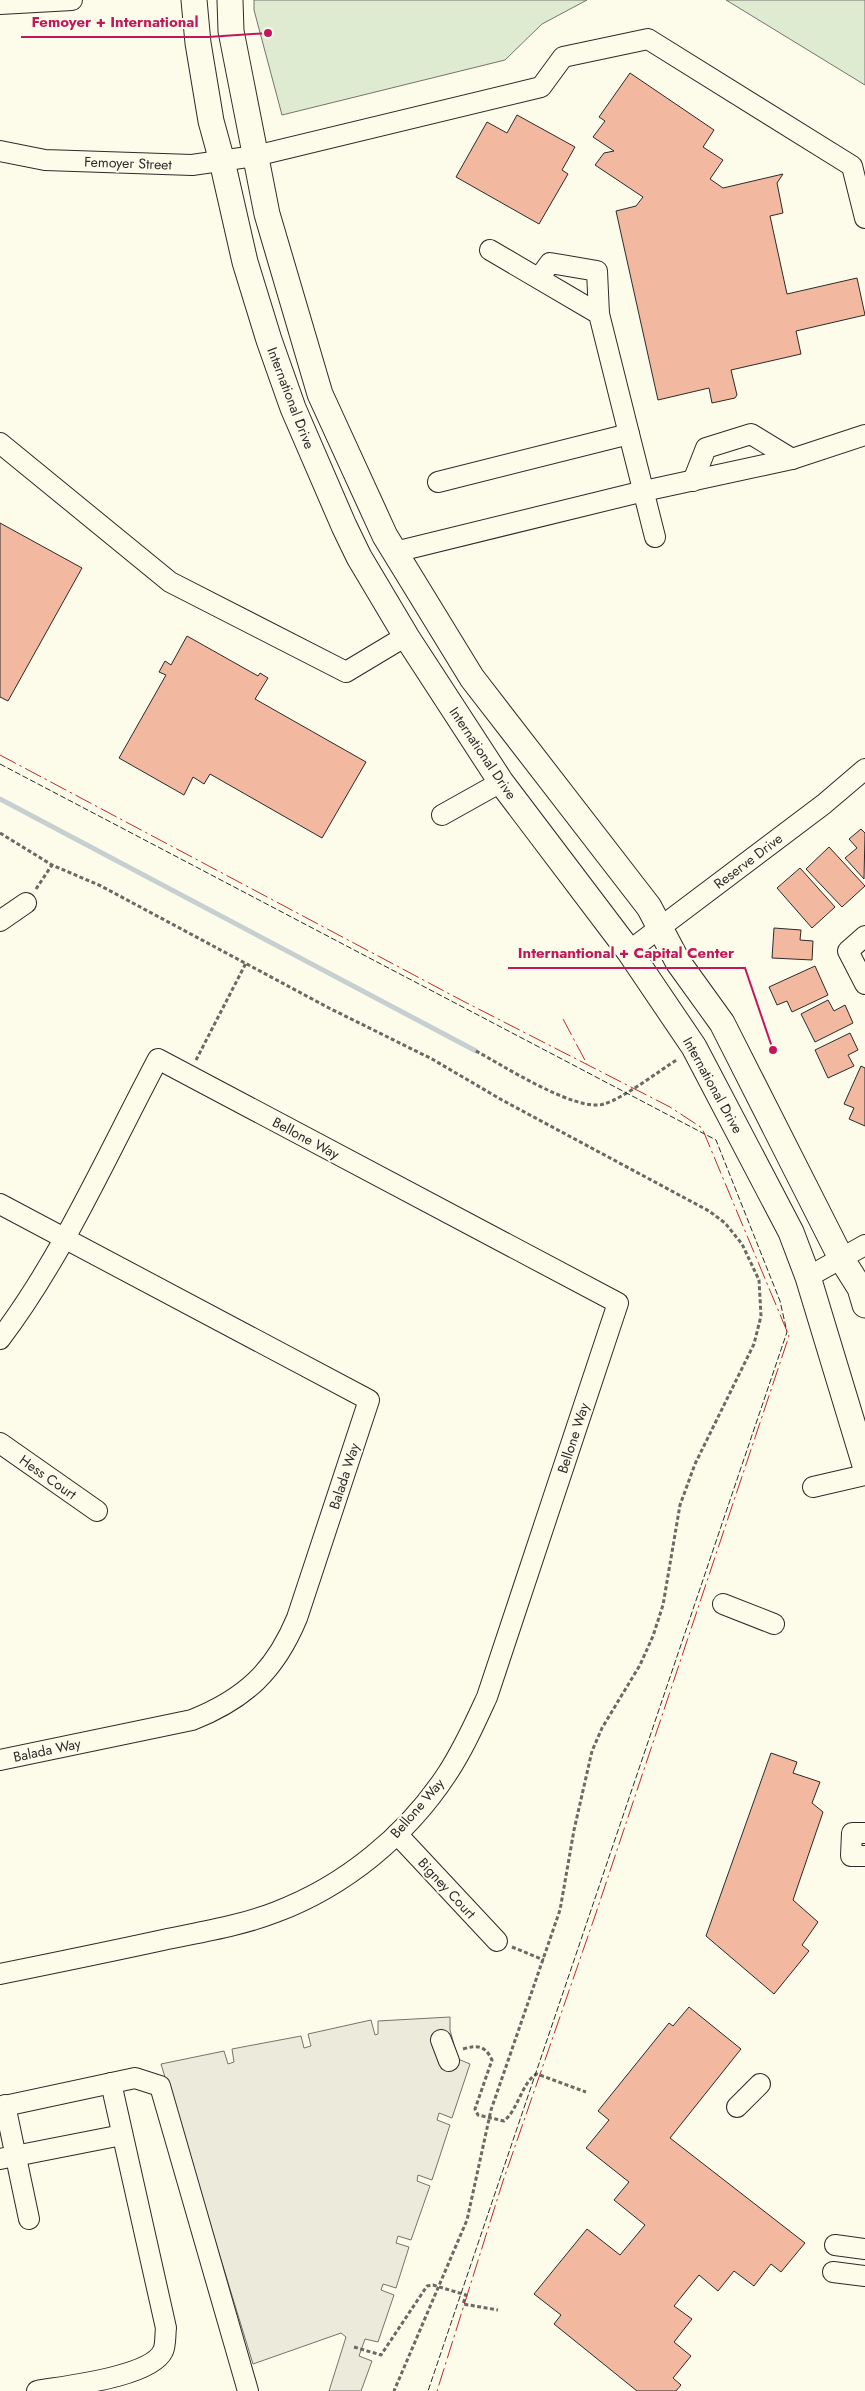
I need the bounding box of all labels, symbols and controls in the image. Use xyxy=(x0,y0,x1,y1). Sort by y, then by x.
callout: Femoyer + International xyxy=(21,7,208,37)
text: Femoyer + International xyxy=(31,11,199,33)
street label: Femoyer Street xyxy=(84,151,173,175)
street label: International Drive xyxy=(262,344,320,452)
street label: International Drive xyxy=(445,703,521,803)
street label: Reserve Drive xyxy=(709,828,787,894)
callout: Internantional + Capital Center xyxy=(508,938,745,968)
text: Internantional + Capital Center xyxy=(518,942,735,964)
street label: International Drive xyxy=(678,1033,748,1137)
street label: Bellone Way xyxy=(269,1112,344,1164)
street label: Bellone Way xyxy=(552,1399,594,1476)
street label: Balada Way xyxy=(324,1439,364,1512)
street label: Hess Court xyxy=(15,1450,81,1504)
street label: Balada Way xyxy=(11,1733,83,1767)
street label: Bellone Way xyxy=(385,1773,449,1842)
street label: Bigney Court xyxy=(413,1853,481,1923)

